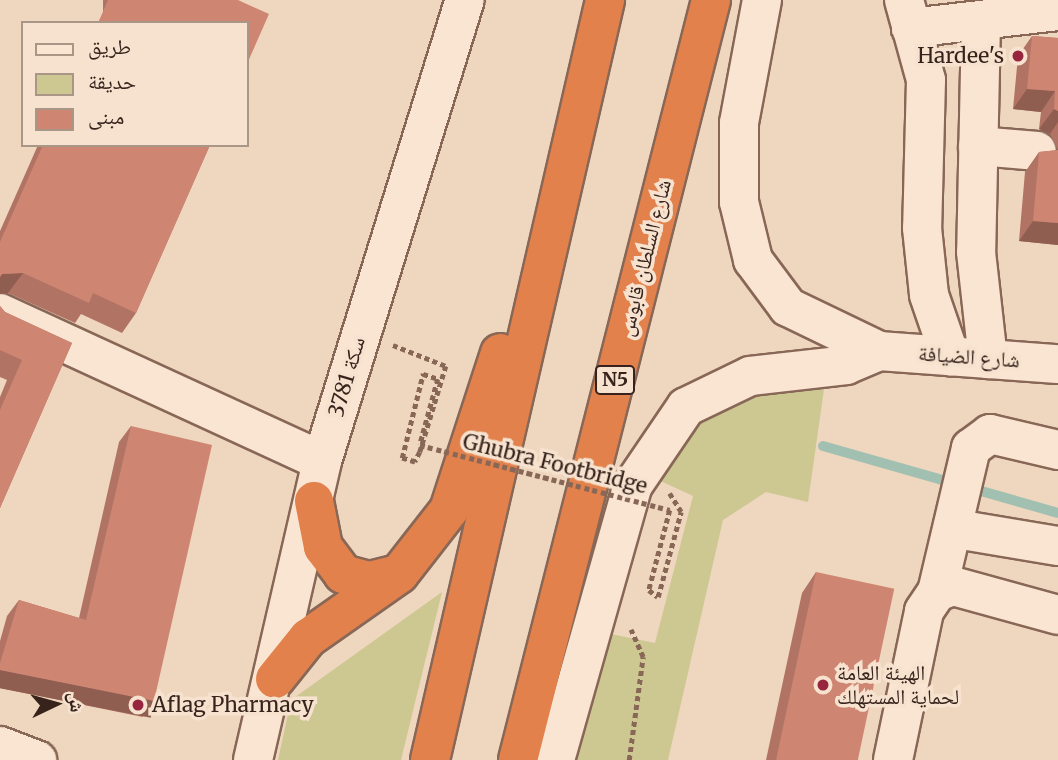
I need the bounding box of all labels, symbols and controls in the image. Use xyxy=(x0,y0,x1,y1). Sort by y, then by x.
legend xyxy=(21,21,248,147)
text: طريق xyxy=(88,33,131,60)
place label: Hardee's xyxy=(917,43,1004,69)
marker: Hardee's xyxy=(1010,48,1026,64)
text: حديقة xyxy=(88,68,136,95)
text: مبنى xyxy=(88,103,124,130)
street label: شارع السلطان قابوس xyxy=(613,177,677,339)
street label: سكة 3781 xyxy=(324,334,370,420)
street label: شارع الضيافة xyxy=(917,341,1021,373)
road number: N5 xyxy=(594,364,636,396)
street label: Ghubra Footbridge xyxy=(460,429,650,499)
place label: الهيئة العامة لحماية المستهلك xyxy=(837,660,959,710)
north arrow xyxy=(21,669,91,739)
marker: الهيئة العامة لحماية المستهلك xyxy=(815,677,831,693)
text: ش xyxy=(64,691,90,713)
place label: Aflag Pharmacy xyxy=(152,692,314,718)
marker: Aflag Pharmacy xyxy=(130,697,146,713)

